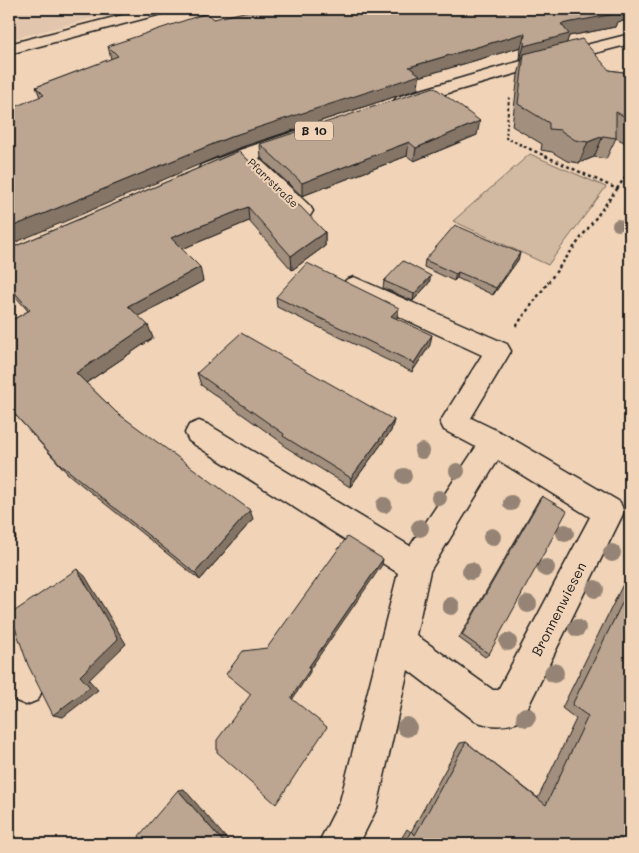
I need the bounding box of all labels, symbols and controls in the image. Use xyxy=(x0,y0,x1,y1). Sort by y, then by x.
road number: B 10 xyxy=(295,122,333,140)
street label: Pfarrstraße xyxy=(245,155,302,211)
street label: Bronnenwiesen xyxy=(527,559,590,659)

